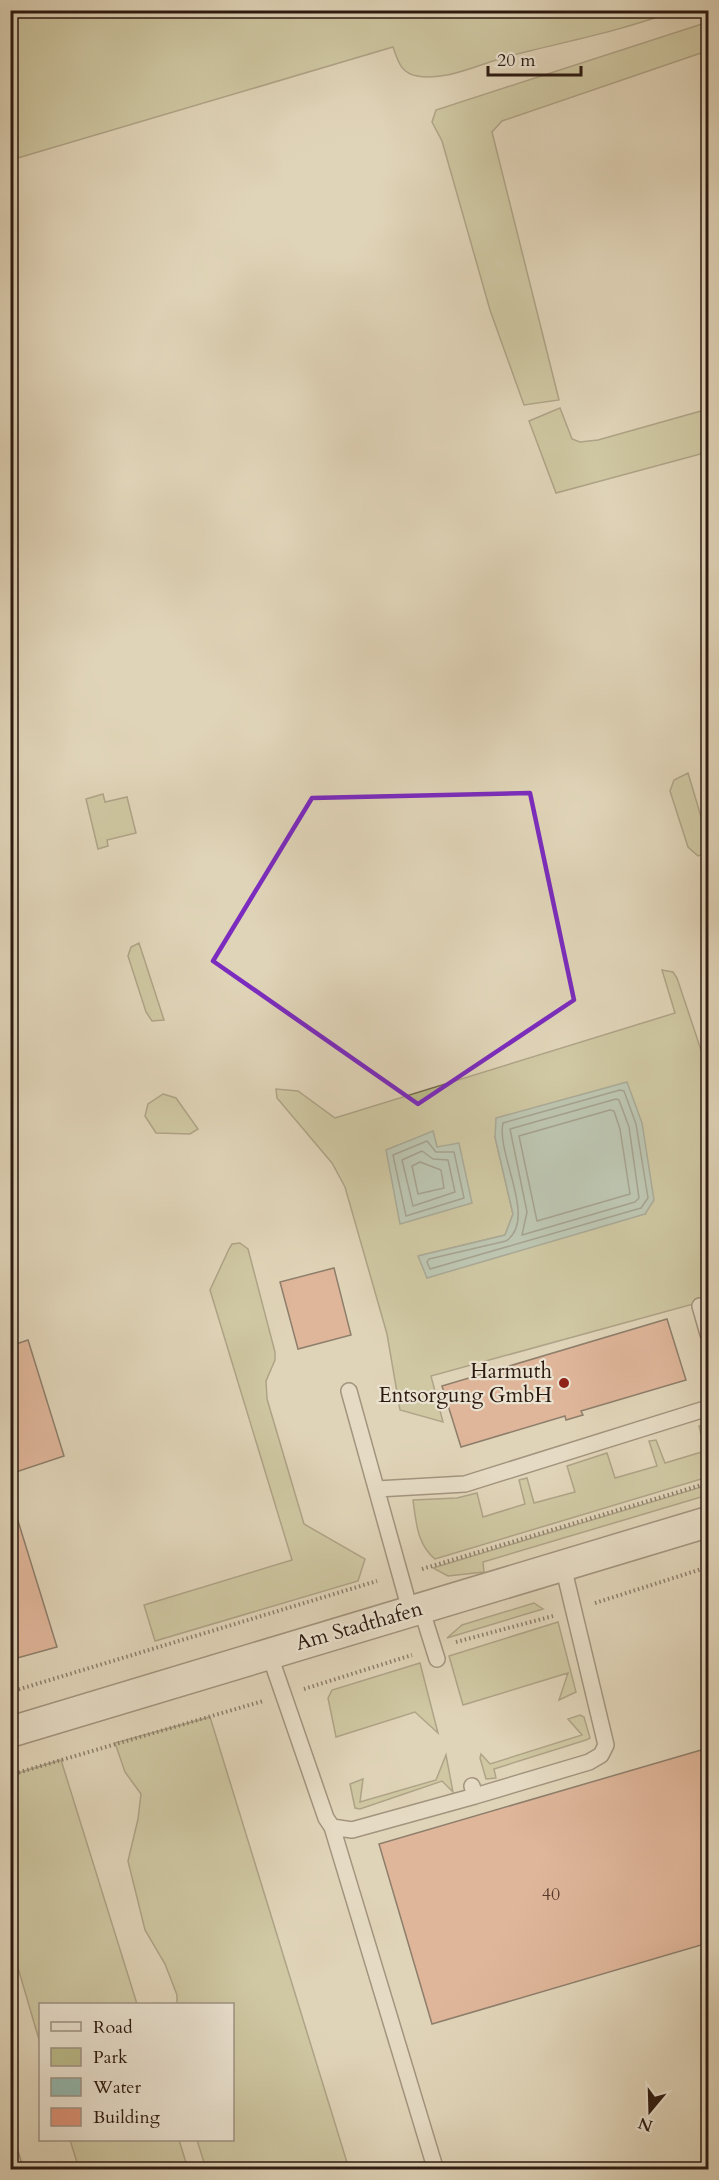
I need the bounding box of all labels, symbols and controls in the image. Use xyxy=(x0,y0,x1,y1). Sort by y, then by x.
scale bar xyxy=(488,39,581,77)
text: 20 m xyxy=(497,48,536,73)
place label: Harmuth Entsorgung GmbH xyxy=(379,1357,552,1410)
marker: Harmuth Entsorgung GmbH xyxy=(557,1376,571,1390)
street label: Am Stadthafen xyxy=(292,1594,426,1658)
house number: 40 xyxy=(542,1882,560,1907)
legend xyxy=(39,2003,234,2141)
text: Road xyxy=(93,2015,133,2040)
text: Park xyxy=(93,2045,128,2070)
text: Water xyxy=(92,2075,142,2100)
north arrow xyxy=(620,2081,680,2141)
text: Building xyxy=(93,2105,161,2130)
text: N xyxy=(635,2112,656,2137)

